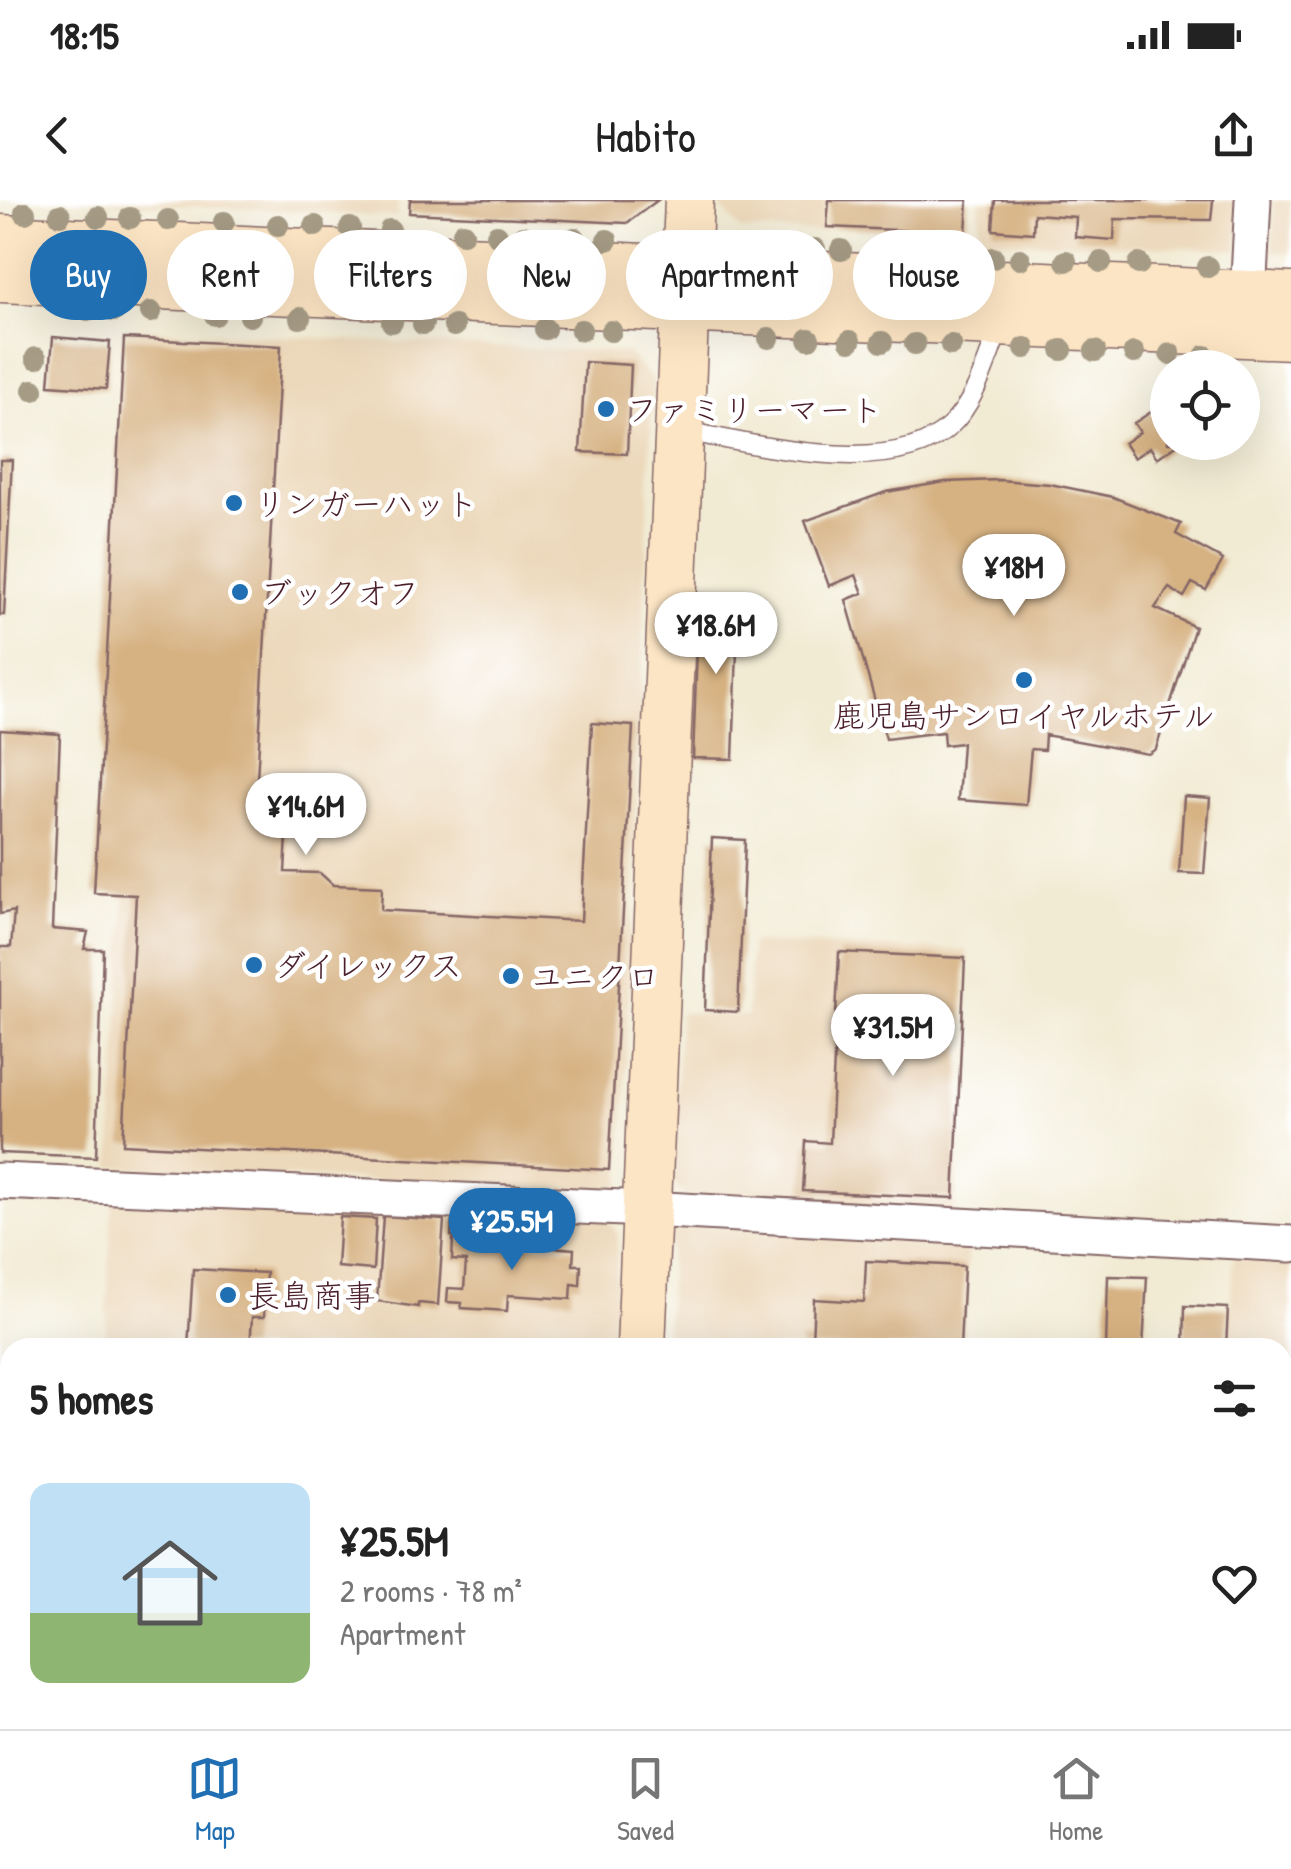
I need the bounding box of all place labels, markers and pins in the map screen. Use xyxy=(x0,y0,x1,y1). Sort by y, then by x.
place label: ファミリーマート xyxy=(626,388,883,431)
marker: ファミリーマート xyxy=(595,398,617,420)
place label: リンガーハット xyxy=(254,482,478,525)
marker: リンガーハット xyxy=(223,492,245,514)
pin: ¥18M xyxy=(955,534,1073,619)
place label: ブックオフ xyxy=(260,571,420,614)
marker: ブックオフ xyxy=(229,581,251,603)
pin: ¥18.6M xyxy=(635,592,797,677)
marker: 鹿児島サンロイヤルホテル xyxy=(1013,669,1035,691)
place label: 鹿児島サンロイヤルホテル xyxy=(833,694,1215,737)
pin: ¥14.6M xyxy=(225,773,387,858)
place label: ダイレックス xyxy=(274,944,462,987)
marker: ダイレックス xyxy=(243,954,265,976)
place label: ユニクロ xyxy=(531,955,660,998)
marker: ユニクロ xyxy=(500,965,522,987)
pin: ¥31.5M xyxy=(812,994,974,1079)
pin: ¥25.5M xyxy=(431,1188,593,1273)
place label: 長島商事 xyxy=(248,1274,376,1317)
marker: 長島商事 xyxy=(217,1284,239,1306)

